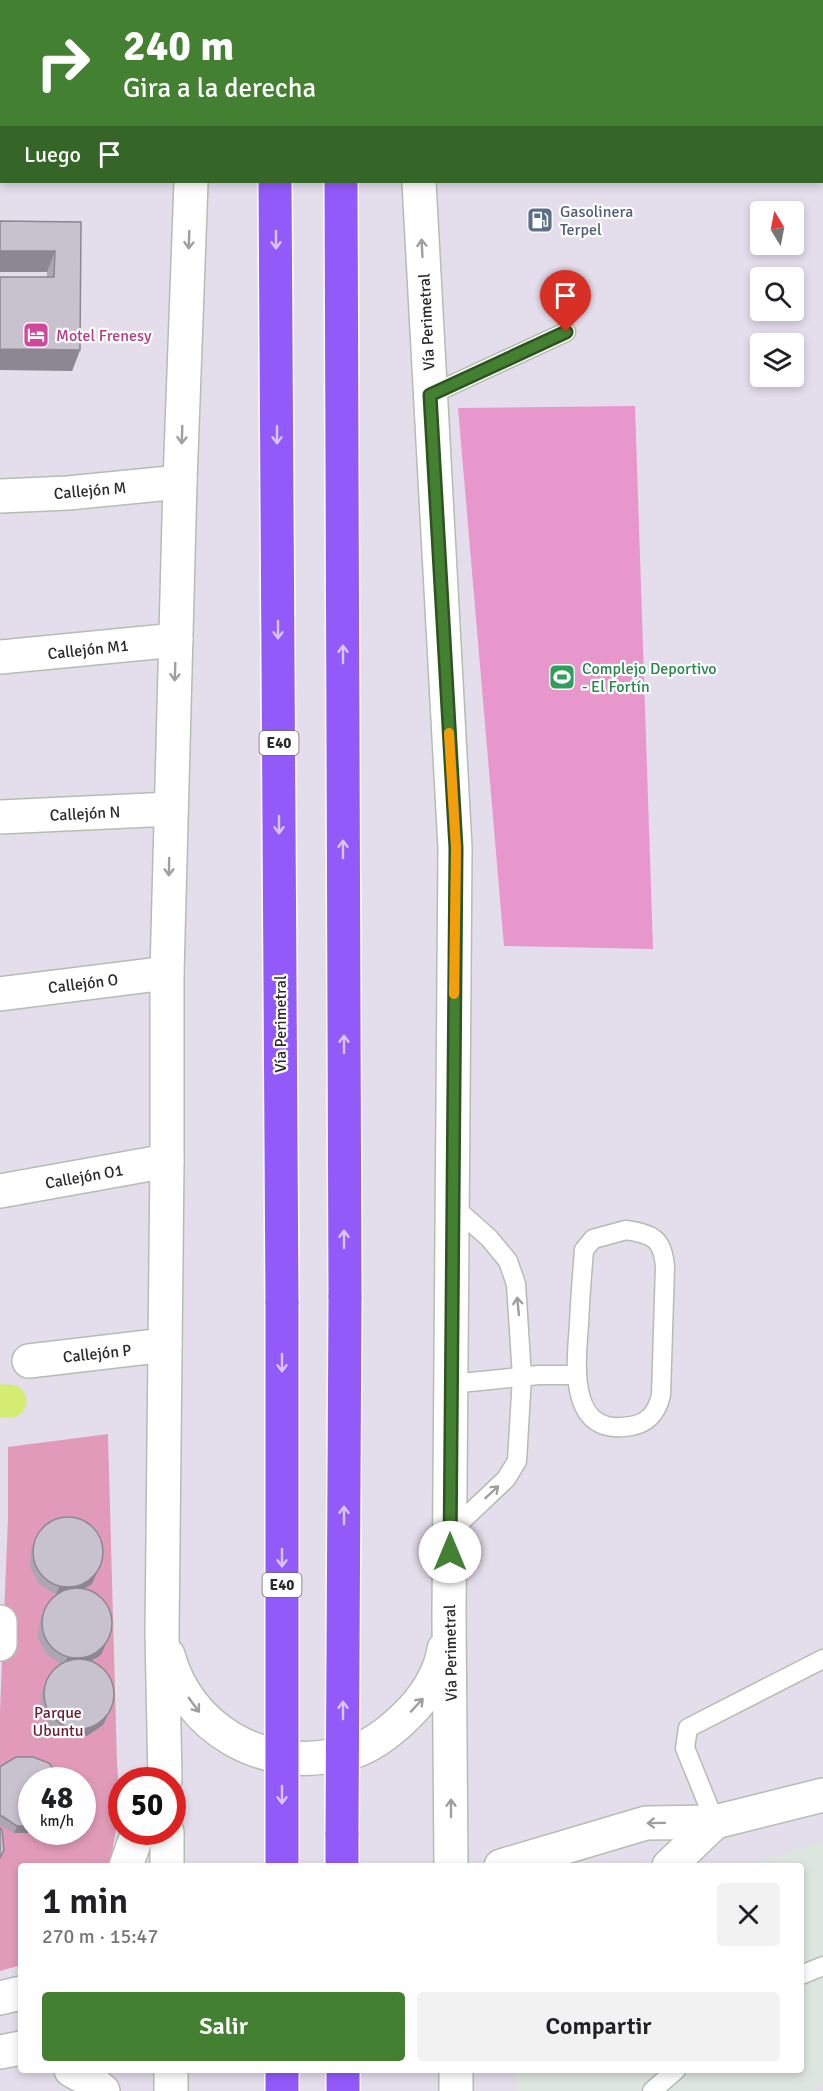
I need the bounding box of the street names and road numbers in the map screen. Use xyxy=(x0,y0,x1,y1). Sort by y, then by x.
street label: Vía Perimetral xyxy=(414,273,440,371)
street label: Callejón M xyxy=(53,478,127,504)
street label: Callejón M1 xyxy=(47,636,130,664)
road number: E40 xyxy=(260,731,298,755)
street label: Callejón N xyxy=(49,802,121,826)
street label: Callejón O xyxy=(47,970,119,998)
street label: Vía Perimetral xyxy=(271,975,291,1073)
street label: Callejón O1 xyxy=(44,1160,125,1194)
street label: Callejón P xyxy=(62,1340,132,1368)
road number: E40 xyxy=(262,1573,302,1597)
street label: Vía Perimetral xyxy=(440,1604,462,1702)

